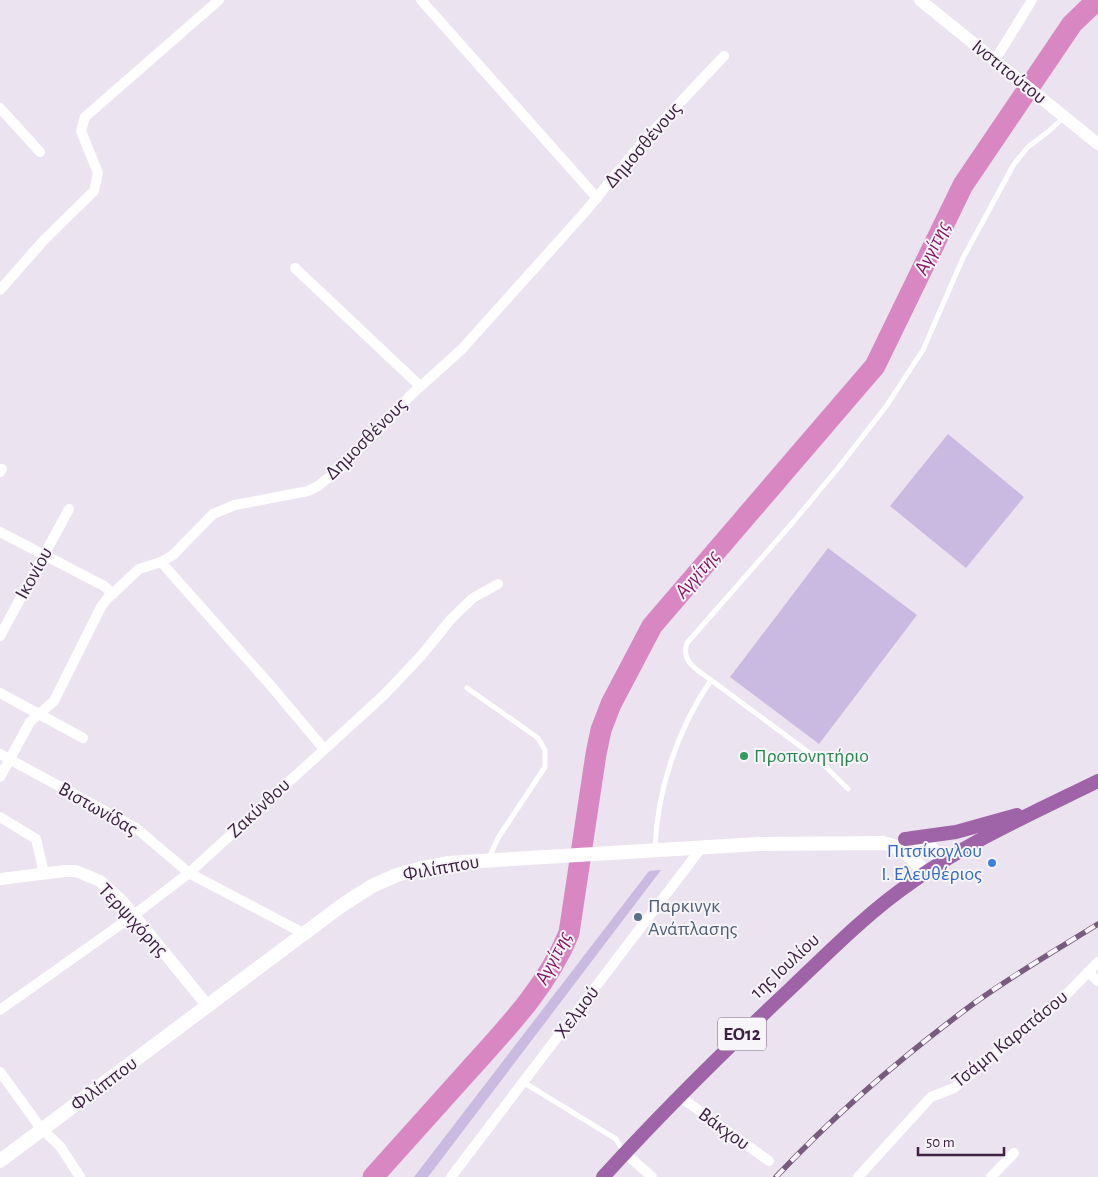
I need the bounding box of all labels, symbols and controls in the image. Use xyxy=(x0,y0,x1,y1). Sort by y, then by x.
street label: Ινστιτούτου xyxy=(968,36,1050,108)
street label: Δημοσθένους xyxy=(601,98,686,192)
water label: Αγγίτης xyxy=(910,217,955,279)
street label: Δημοσθένους xyxy=(321,394,411,484)
street label: Ικονίου xyxy=(12,544,56,602)
water label: Αγγίτης xyxy=(670,545,725,604)
place label: Προπονητήριο xyxy=(754,746,869,766)
marker: Προπονητήριο xyxy=(738,750,750,762)
street label: Ζακύνθου xyxy=(224,774,294,842)
street label: Βιστωνίδας xyxy=(55,778,141,840)
place label: Πιτσίκογλου Ι. Ελευθέριος xyxy=(881,841,982,884)
street label: Φιλίππου xyxy=(401,851,481,885)
marker: Πιτσίκογλου Ι. Ελευθέριος xyxy=(986,857,998,869)
street label: Τερψιχόρης xyxy=(94,880,172,961)
place label: Παρκινγκ Ανάπλασης xyxy=(648,896,738,939)
marker: Παρκινγκ Ανάπλασης xyxy=(632,911,644,923)
water label: Αγγίτης xyxy=(530,927,576,989)
street label: 1ης Ιουλίου xyxy=(747,929,823,1003)
street label: Χελμού xyxy=(551,982,603,1042)
street label: Τσάμη Καρατάσου xyxy=(948,986,1072,1092)
road number: ΕΟ12 xyxy=(718,1018,766,1050)
street label: Φιλίππου xyxy=(67,1053,141,1115)
street label: Βάκχου xyxy=(695,1104,753,1154)
scale bar xyxy=(918,1124,1004,1156)
text: 50 m xyxy=(926,1135,955,1150)

